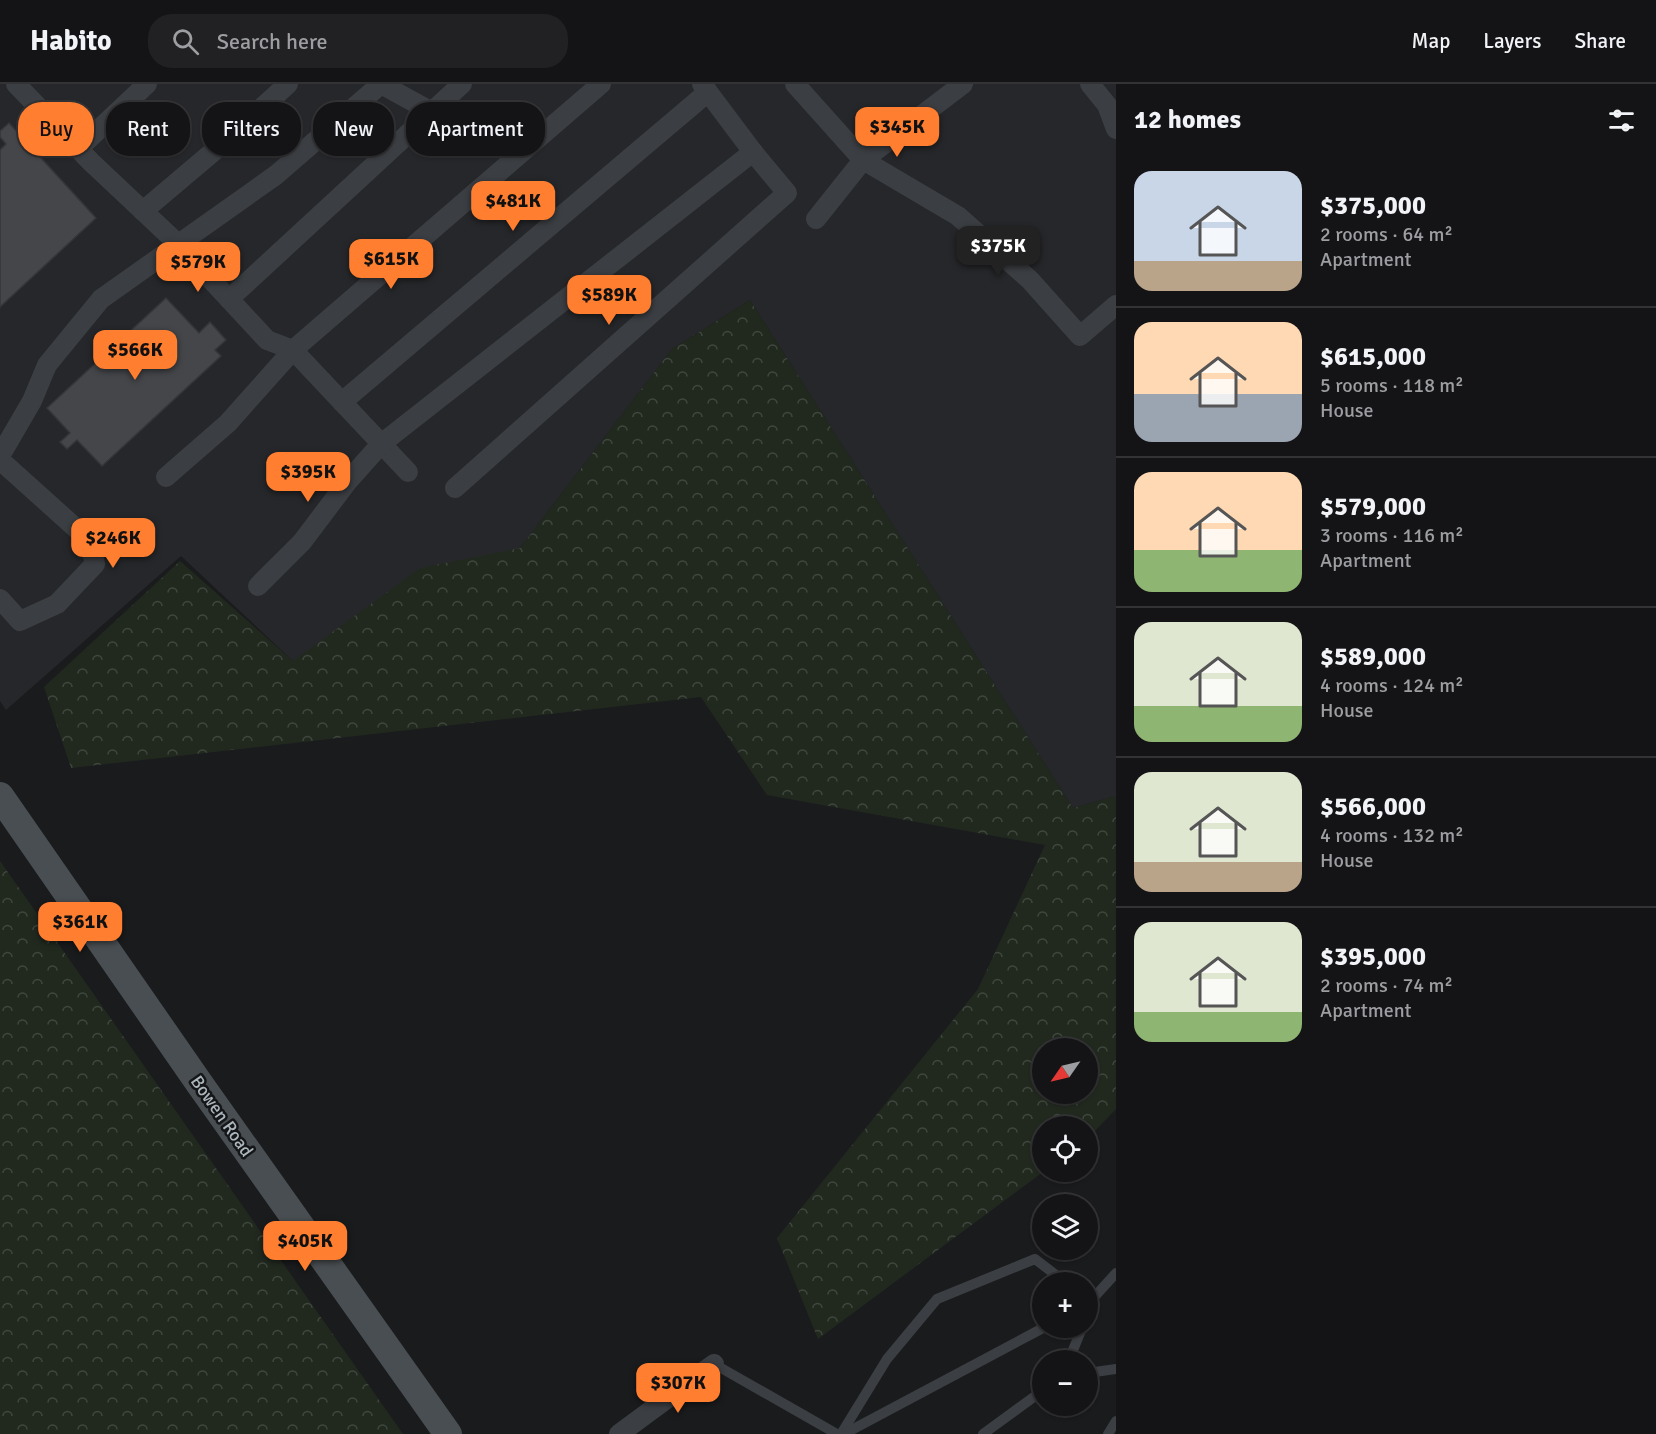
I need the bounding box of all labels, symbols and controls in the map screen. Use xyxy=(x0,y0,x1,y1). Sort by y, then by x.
search box xyxy=(148,14,568,68)
text: Habito xyxy=(30,24,112,58)
icon: search xyxy=(169,25,202,58)
text: Search here xyxy=(217,28,328,55)
text: Map xyxy=(1412,28,1450,54)
text: Layers xyxy=(1483,28,1541,54)
text: Share xyxy=(1574,28,1626,54)
chip: Buy xyxy=(18,102,94,156)
chip: Rent xyxy=(106,102,190,156)
chip: Filters xyxy=(202,102,301,156)
chip: New xyxy=(313,102,394,156)
chip: Apartment xyxy=(406,102,545,156)
text: 12 homes xyxy=(1134,104,1241,136)
icon: filters xyxy=(1605,104,1638,137)
pin: $345K xyxy=(855,107,939,158)
text: $345K xyxy=(869,114,925,139)
pin: $481K xyxy=(471,181,555,232)
text: $481K xyxy=(485,188,541,213)
text: $375,000 xyxy=(1320,190,1426,222)
icon: home xyxy=(1182,195,1254,267)
text: 2 rooms · 64 m² xyxy=(1320,222,1453,247)
pin: $375K xyxy=(956,226,1040,277)
text: $375K xyxy=(970,233,1026,258)
pin: $615K xyxy=(349,239,433,290)
pin: $579K xyxy=(156,242,240,293)
text: $615K xyxy=(363,246,419,271)
text: Apartment xyxy=(1320,247,1412,272)
text: $579K xyxy=(170,249,226,274)
pin: $589K xyxy=(567,275,651,326)
text: $589K xyxy=(581,282,637,307)
pin: $566K xyxy=(93,330,177,381)
text: $566K xyxy=(107,337,163,362)
text: $615,000 xyxy=(1320,341,1426,373)
icon: home xyxy=(1182,346,1254,418)
text: 5 rooms · 118 m² xyxy=(1320,373,1464,398)
text: House xyxy=(1320,398,1374,423)
pin: $395K xyxy=(266,452,350,503)
text: $395K xyxy=(280,459,336,484)
text: $579,000 xyxy=(1320,491,1426,523)
icon: home xyxy=(1182,496,1254,568)
pin: $246K xyxy=(71,518,155,569)
text: 3 rooms · 116 m² xyxy=(1320,523,1464,548)
text: $246K xyxy=(85,525,141,550)
text: Apartment xyxy=(1320,548,1412,573)
text: $589,000 xyxy=(1320,641,1426,673)
icon: home xyxy=(1182,646,1254,718)
text: 4 rooms · 124 m² xyxy=(1320,673,1464,698)
text: House xyxy=(1320,698,1374,723)
text: $566,000 xyxy=(1320,791,1426,823)
icon: home xyxy=(1182,796,1254,868)
text: 4 rooms · 132 m² xyxy=(1320,823,1464,848)
text: House xyxy=(1320,848,1374,873)
pin: $361K xyxy=(38,902,122,953)
text: $361K xyxy=(52,909,108,934)
text: $395,000 xyxy=(1320,941,1426,973)
icon: home xyxy=(1182,946,1254,1018)
text: 2 rooms · 74 m² xyxy=(1320,973,1453,998)
text: Apartment xyxy=(1320,998,1412,1023)
north arrow xyxy=(1032,1038,1098,1104)
map controls xyxy=(1032,1038,1098,1416)
street label: Bowen Road xyxy=(186,1071,258,1161)
button: locate xyxy=(1032,1116,1098,1182)
button: layers xyxy=(1032,1194,1098,1260)
pin: $405K xyxy=(263,1221,347,1272)
text: $405K xyxy=(277,1228,333,1253)
button: + xyxy=(1032,1272,1098,1338)
button: − xyxy=(1032,1350,1098,1416)
pin: $307K xyxy=(636,1363,720,1414)
text: $307K xyxy=(650,1370,706,1395)

